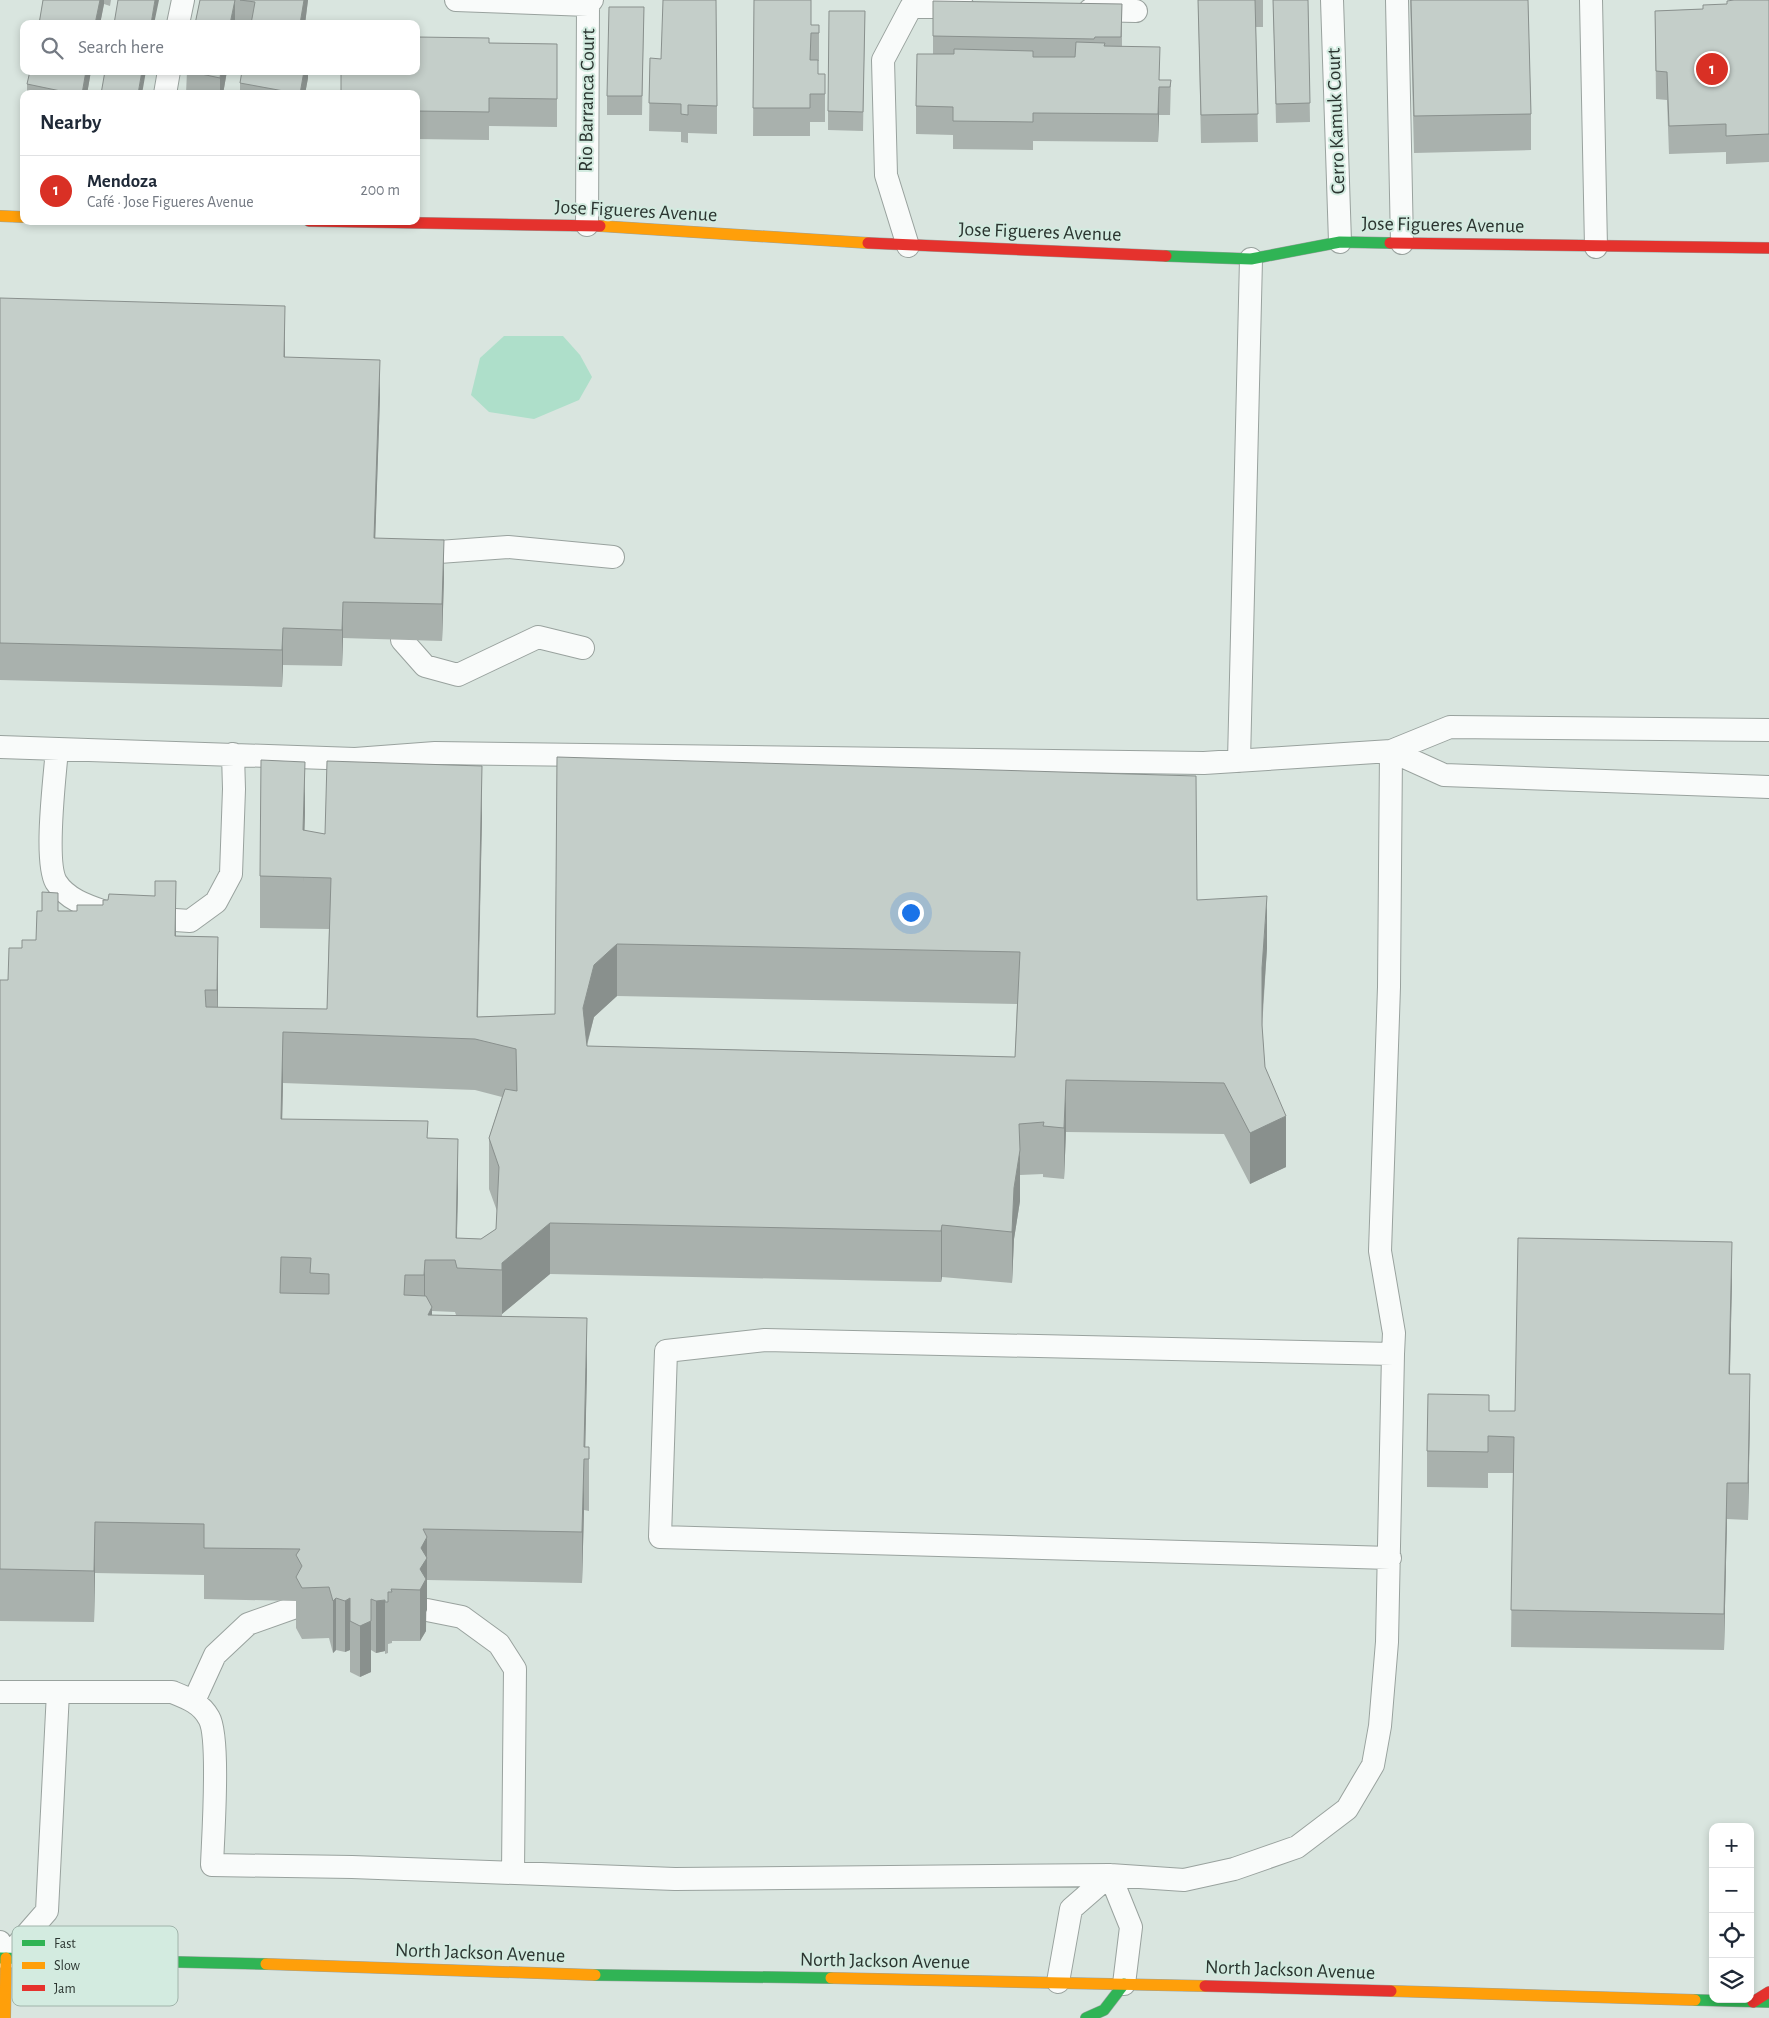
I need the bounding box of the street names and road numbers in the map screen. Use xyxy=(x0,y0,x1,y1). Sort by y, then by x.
street label: Rio Barranca Court xyxy=(576,27,598,172)
street label: Cerro Kamuk Court xyxy=(1323,47,1349,194)
street label: Jose Figueres Avenue xyxy=(554,197,718,225)
street label: Jose Figueres Avenue xyxy=(1361,214,1525,236)
street label: Jose Figueres Avenue xyxy=(958,219,1122,245)
street label: North Jackson Avenue xyxy=(395,1940,565,1966)
street label: North Jackson Avenue xyxy=(800,1950,970,1972)
street label: North Jackson Avenue xyxy=(1205,1957,1375,1983)

